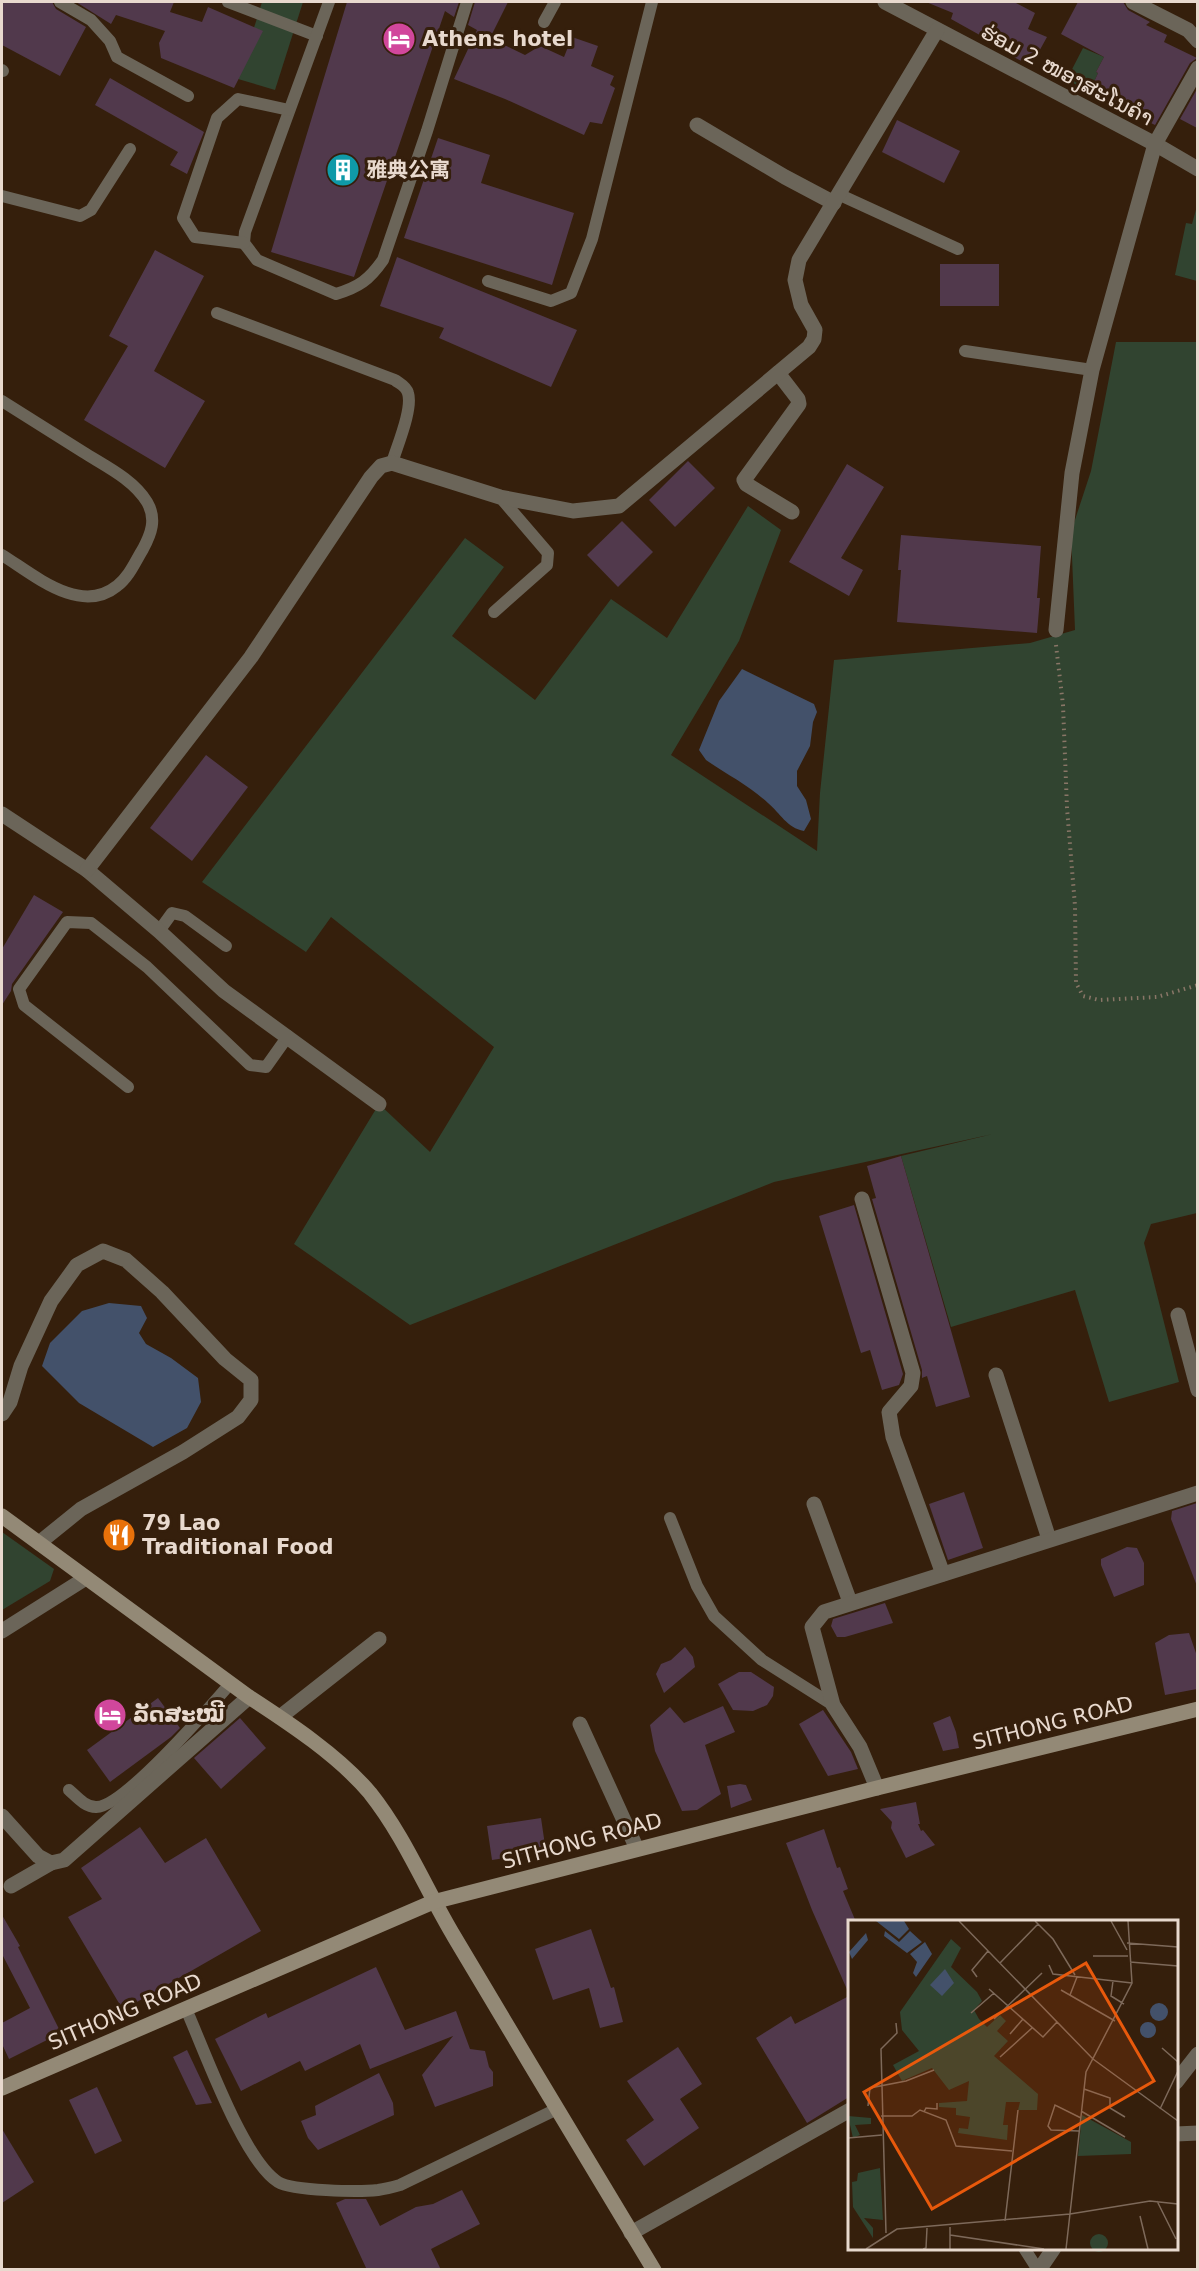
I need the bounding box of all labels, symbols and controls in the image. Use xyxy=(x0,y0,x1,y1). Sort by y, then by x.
street label: ຮ່ອມ 2 ໜອງສະໂນຄໍາ xyxy=(977,19,1157,131)
hotel icon: Athens hotel xyxy=(381,21,417,57)
place label: Athens hotel xyxy=(422,27,573,51)
building icon: 雅典公寓 xyxy=(325,152,361,188)
place label: 雅典公寓 xyxy=(366,158,450,182)
place label: 79 Lao Traditional Food xyxy=(142,1511,333,1559)
restaurant icon: 79 Lao Traditional Food xyxy=(101,1517,137,1553)
street label: SITHONG ROAD xyxy=(970,1691,1136,1755)
hotel icon: ລັດສະໝີ xyxy=(92,1697,128,1733)
place label: ລັດສະໝີ xyxy=(133,1700,225,1727)
street label: SITHONG ROAD xyxy=(499,1808,665,1874)
inset map xyxy=(848,1920,1178,2250)
street label: SITHONG ROAD xyxy=(45,1969,205,2055)

